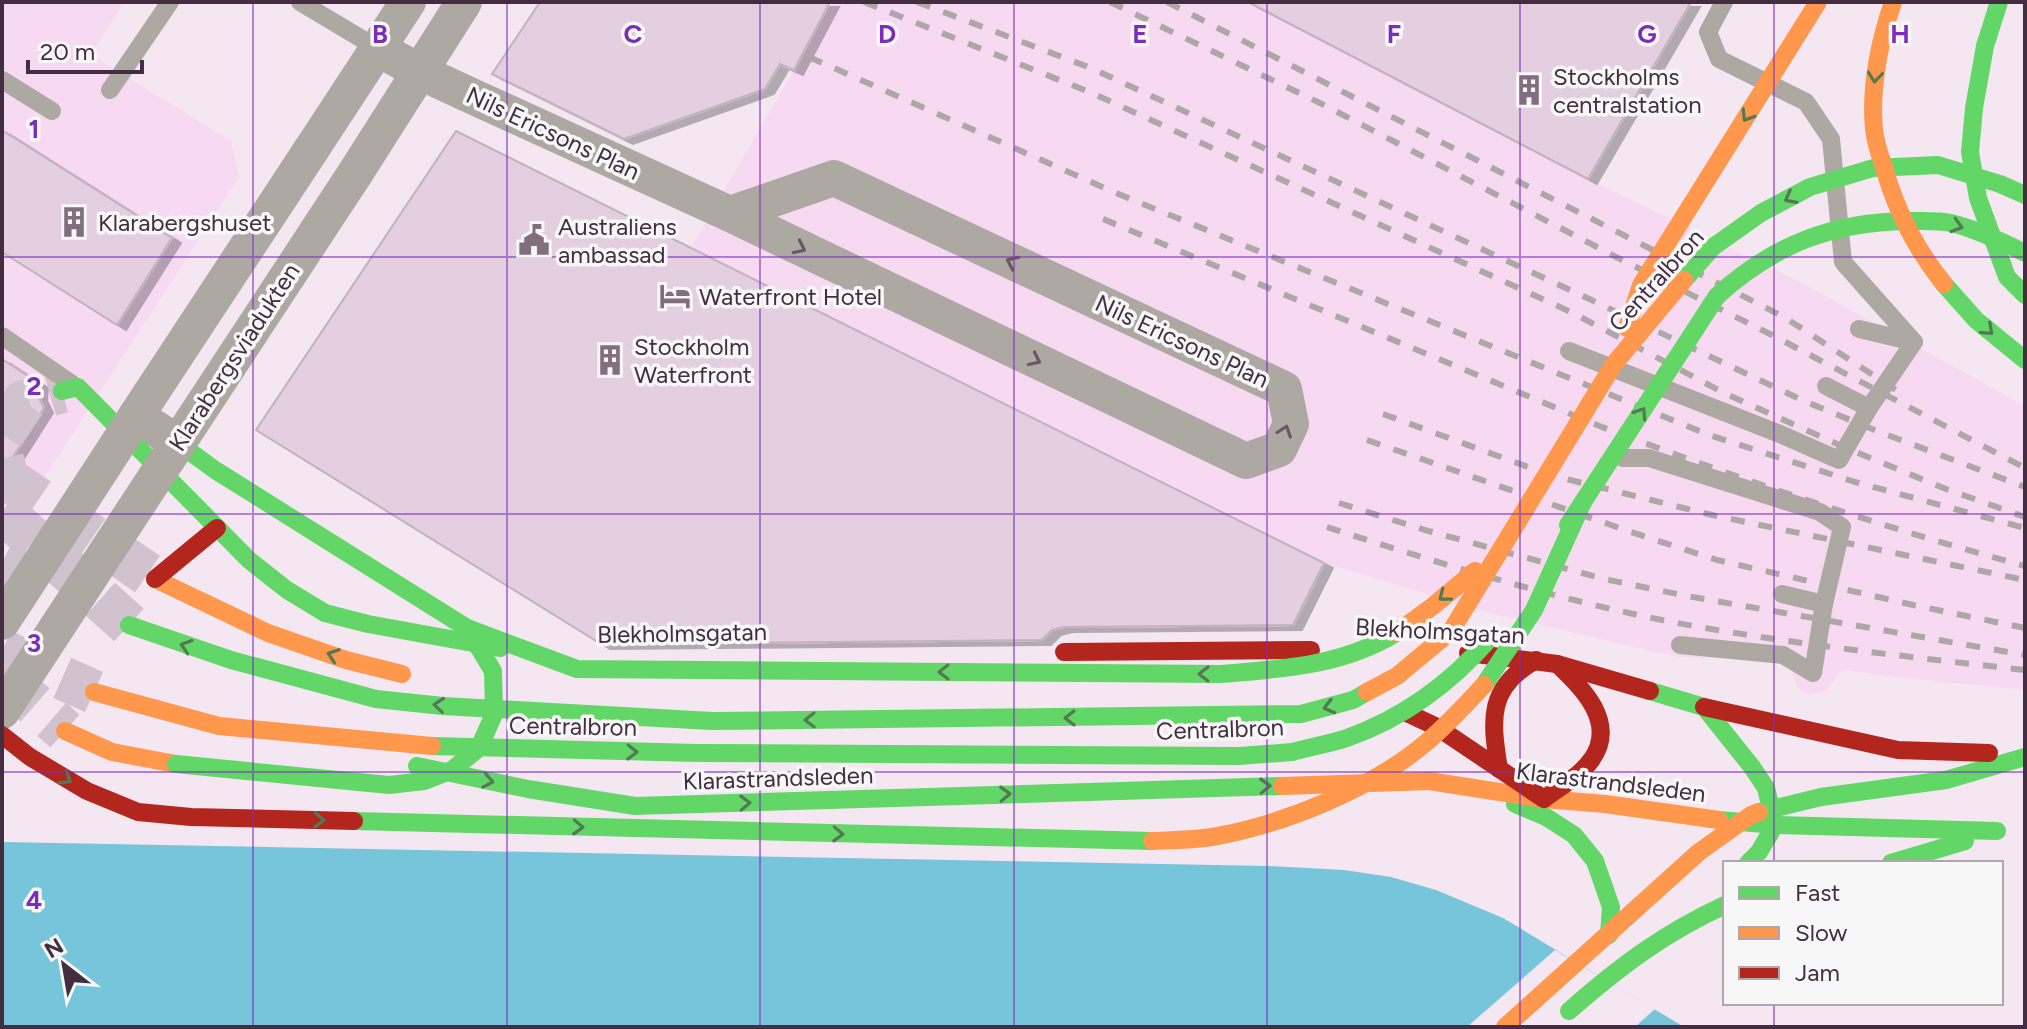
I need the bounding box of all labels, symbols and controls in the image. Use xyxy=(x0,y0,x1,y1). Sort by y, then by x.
text: B xyxy=(372,18,388,50)
text: C xyxy=(624,18,643,50)
text: D xyxy=(878,18,896,50)
text: E xyxy=(1132,18,1148,50)
text: F xyxy=(1387,18,1401,50)
text: G xyxy=(1637,18,1657,50)
text: H xyxy=(1890,18,1910,50)
scale bar xyxy=(28,24,142,74)
text: 20 m xyxy=(40,37,95,66)
place label: Stockholms centralstation xyxy=(1553,62,1702,119)
one-way arrow xyxy=(1867,71,1884,84)
building icon: Stockholms centralstation xyxy=(1512,73,1546,107)
street label: Nils Ericsons Plan xyxy=(462,80,644,186)
one-way arrow xyxy=(1741,107,1757,122)
text: 1 xyxy=(29,113,39,145)
one-way arrow xyxy=(1783,188,1798,203)
building icon: Klarabergshuset xyxy=(57,205,91,239)
place label: Klarabergshuset xyxy=(98,208,271,237)
place label: Australiens ambassad xyxy=(558,212,677,269)
one-way arrow xyxy=(1949,217,1963,233)
public building icon: Australiens ambassad xyxy=(517,223,551,257)
street label: Centralbron xyxy=(1602,223,1710,337)
one-way arrow xyxy=(792,238,807,254)
one-way arrow xyxy=(1006,256,1020,272)
street label: Klarabergsviadukten xyxy=(162,258,306,456)
hotel icon: Waterfront Hotel xyxy=(658,279,692,313)
place label: Waterfront Hotel xyxy=(699,282,882,311)
street label: Nils Ericsons Plan xyxy=(1091,288,1273,394)
one-way arrow xyxy=(1979,320,1994,334)
place label: Stockholm Waterfront xyxy=(634,332,752,389)
building icon: Stockholm Waterfront xyxy=(593,343,627,377)
one-way arrow xyxy=(1027,350,1041,366)
text: 2 xyxy=(26,370,42,402)
one-way arrow xyxy=(1631,407,1646,422)
one-way arrow xyxy=(1276,425,1292,439)
one-way arrow xyxy=(1439,586,1453,601)
street label: Blekholmsgatan xyxy=(1354,612,1526,650)
street label: Blekholmsgatan xyxy=(597,617,767,649)
text: 3 xyxy=(27,627,41,659)
one-way arrow xyxy=(180,639,194,655)
one-way arrow xyxy=(326,648,340,665)
one-way arrow xyxy=(937,663,950,681)
one-way arrow xyxy=(1197,665,1210,683)
one-way arrow xyxy=(432,697,445,714)
one-way arrow xyxy=(1322,697,1336,714)
one-way arrow xyxy=(1063,709,1076,726)
street label: Centralbron xyxy=(509,710,637,742)
one-way arrow xyxy=(803,711,816,729)
street label: Centralbron xyxy=(1156,712,1284,746)
one-way arrow xyxy=(626,743,639,760)
street label: Klarastrandsleden xyxy=(1515,756,1707,808)
street label: Klarastrandsleden xyxy=(682,760,874,796)
one-way arrow xyxy=(57,769,72,785)
one-way arrow xyxy=(481,771,494,788)
one-way arrow xyxy=(1259,778,1272,795)
one-way arrow xyxy=(999,786,1012,803)
one-way arrow xyxy=(739,794,752,811)
one-way arrow xyxy=(313,811,326,829)
one-way arrow xyxy=(572,818,585,835)
one-way arrow xyxy=(832,825,845,842)
legend xyxy=(1723,861,2003,1005)
text: Fast xyxy=(1795,878,1840,907)
text: 4 xyxy=(26,884,42,916)
text: Slow xyxy=(1795,918,1848,947)
north arrow xyxy=(24,925,104,1005)
text: N xyxy=(40,932,68,964)
text: Jam xyxy=(1795,958,1840,987)

